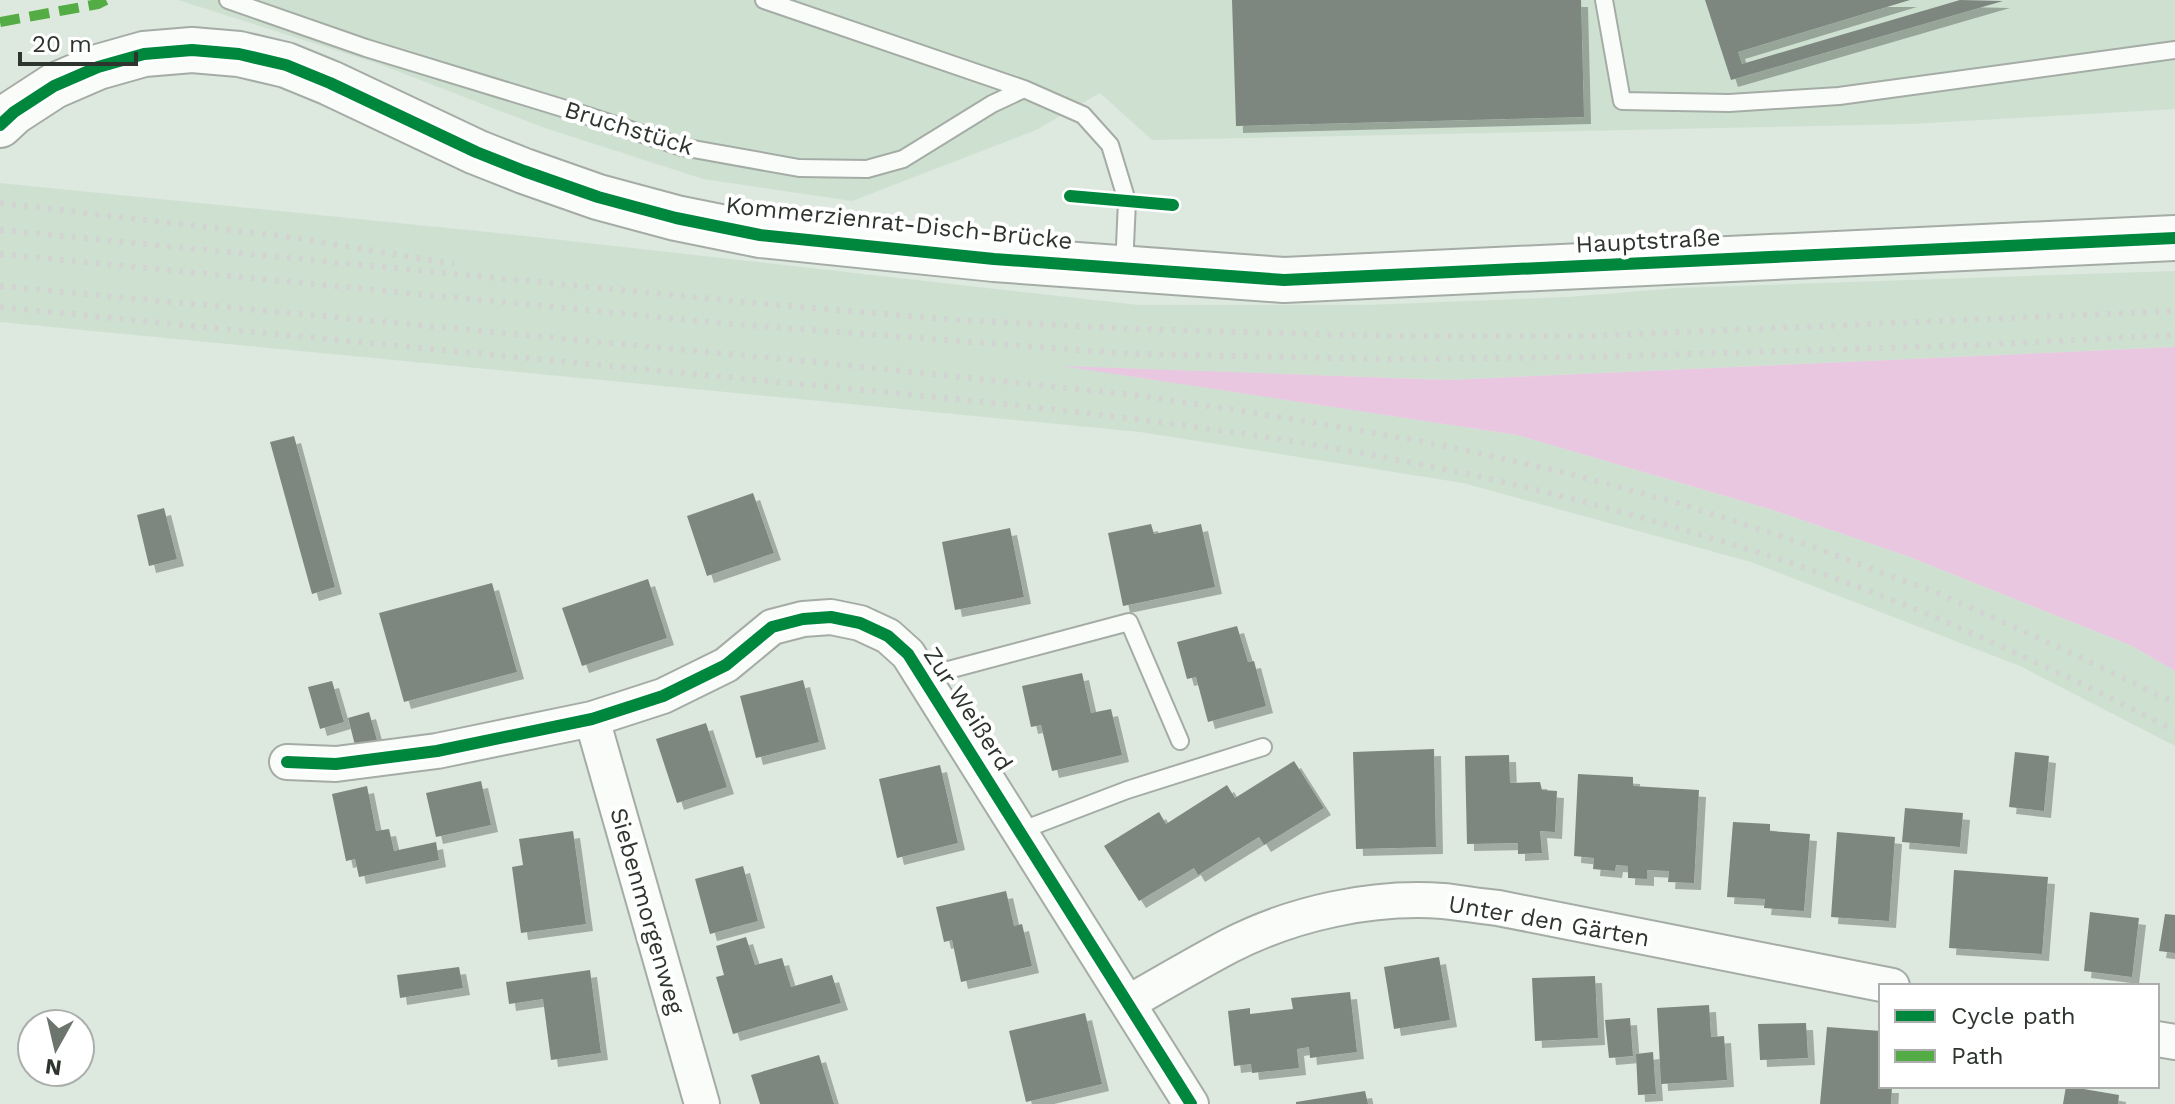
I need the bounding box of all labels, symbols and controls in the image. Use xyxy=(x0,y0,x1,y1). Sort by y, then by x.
scale bar xyxy=(20,16,136,66)
text: 20 m xyxy=(32,30,92,58)
street label: Bruchstück xyxy=(561,95,697,161)
street label: Kommerzienrat-Disch-Brücke xyxy=(724,191,1074,255)
street label: Hauptstraße xyxy=(1575,223,1721,259)
street label: Zur Weißerd xyxy=(918,642,1018,776)
street label: Siebenmorgenweg xyxy=(604,805,690,1018)
street label: Unter den Gärten xyxy=(1446,890,1652,952)
legend xyxy=(1879,984,2159,1088)
text: Cycle path xyxy=(1951,1002,2076,1030)
north arrow xyxy=(16,1008,96,1088)
text: Path xyxy=(1951,1042,2004,1070)
text: N xyxy=(43,1054,63,1081)

